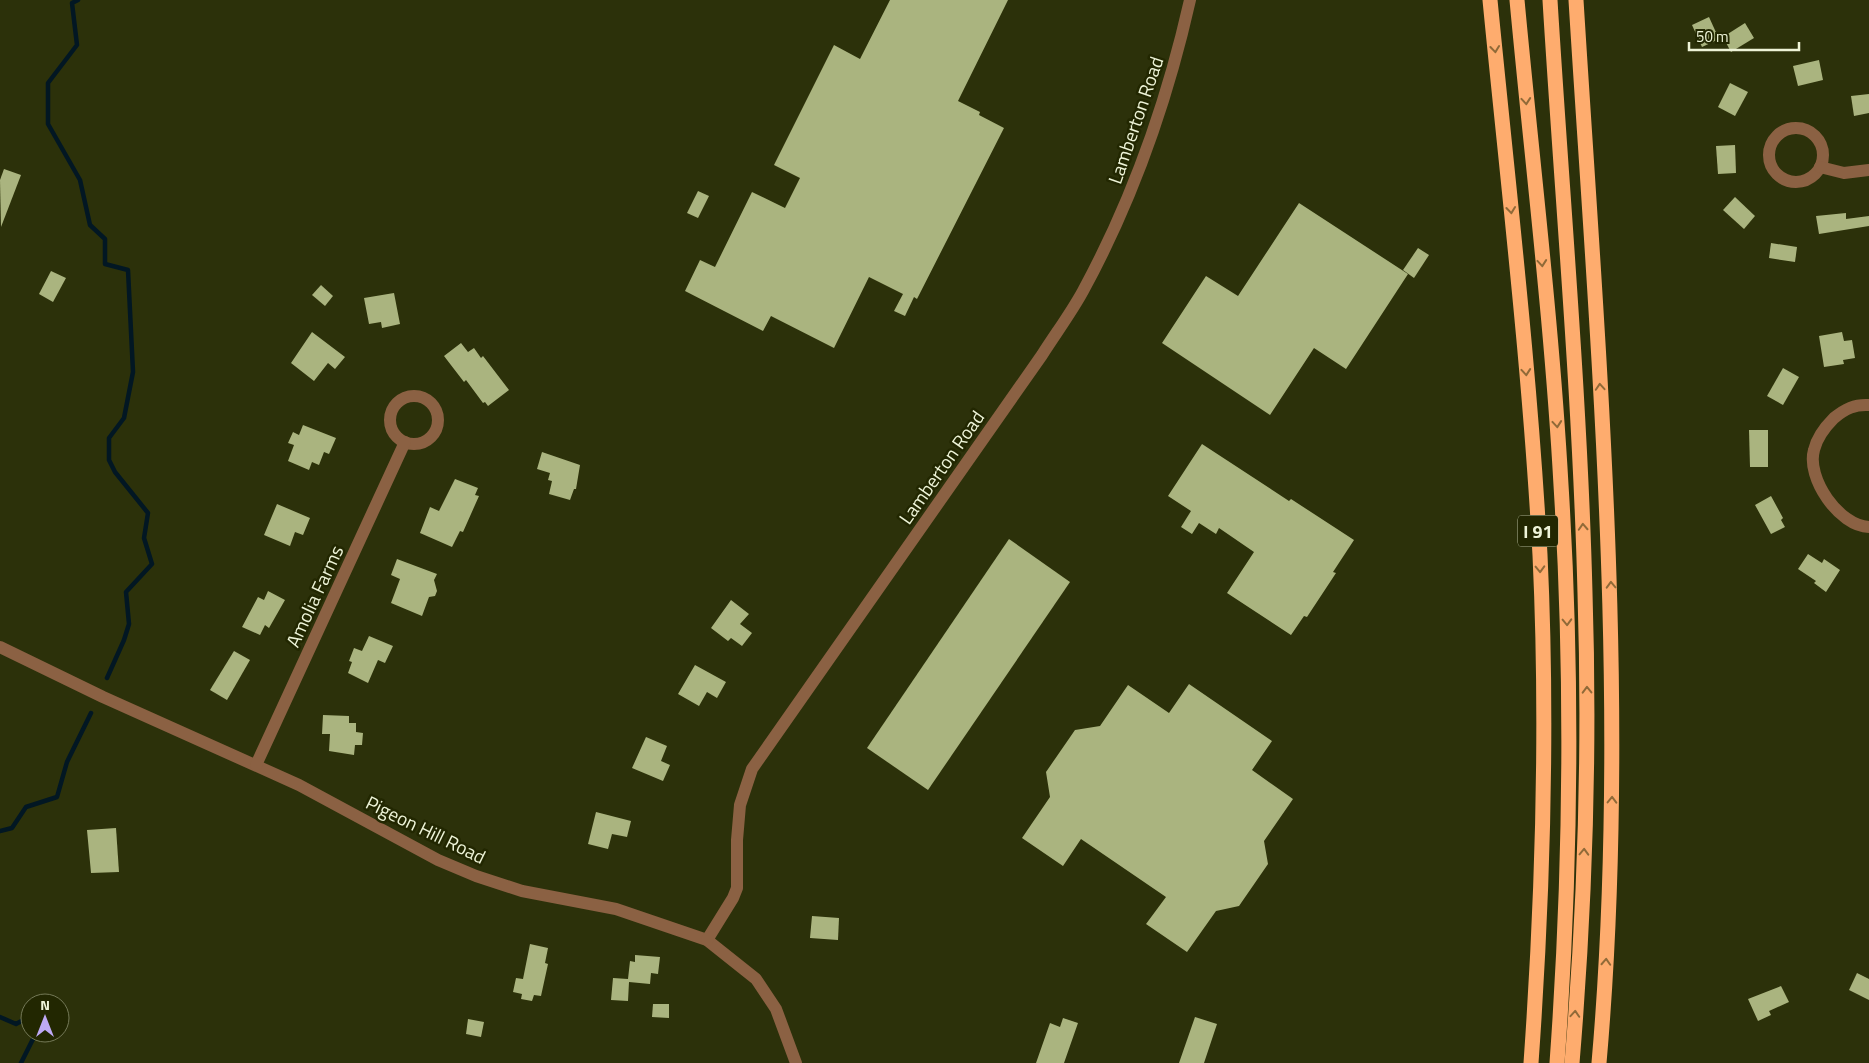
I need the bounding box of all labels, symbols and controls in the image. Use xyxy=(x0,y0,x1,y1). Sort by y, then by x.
scale bar xyxy=(1689,20,1799,52)
text: 50 m xyxy=(1696,25,1729,48)
one-way arrow xyxy=(1489,45,1500,53)
street label: Lamberton Road xyxy=(1100,52,1170,188)
one-way arrow xyxy=(1520,97,1531,105)
one-way arrow xyxy=(1505,207,1516,215)
one-way arrow xyxy=(1536,259,1547,267)
one-way arrow xyxy=(1520,368,1531,376)
one-way arrow xyxy=(1595,383,1606,391)
street label: Lamberton Road xyxy=(891,404,991,530)
one-way arrow xyxy=(1551,421,1562,429)
road number: I 91 xyxy=(1518,516,1558,546)
one-way arrow xyxy=(1577,523,1588,531)
street label: Amolia Farms xyxy=(278,540,350,652)
one-way arrow xyxy=(1535,566,1545,573)
one-way arrow xyxy=(1605,580,1616,588)
one-way arrow xyxy=(1562,618,1573,626)
one-way arrow xyxy=(1582,685,1592,693)
street label: Pigeon Hill Road xyxy=(361,787,491,871)
one-way arrow xyxy=(1607,795,1617,803)
one-way arrow xyxy=(1579,848,1589,856)
one-way arrow xyxy=(1600,958,1611,966)
north arrow xyxy=(20,993,70,1043)
text: N xyxy=(40,994,50,1015)
one-way arrow xyxy=(1570,1010,1581,1018)

